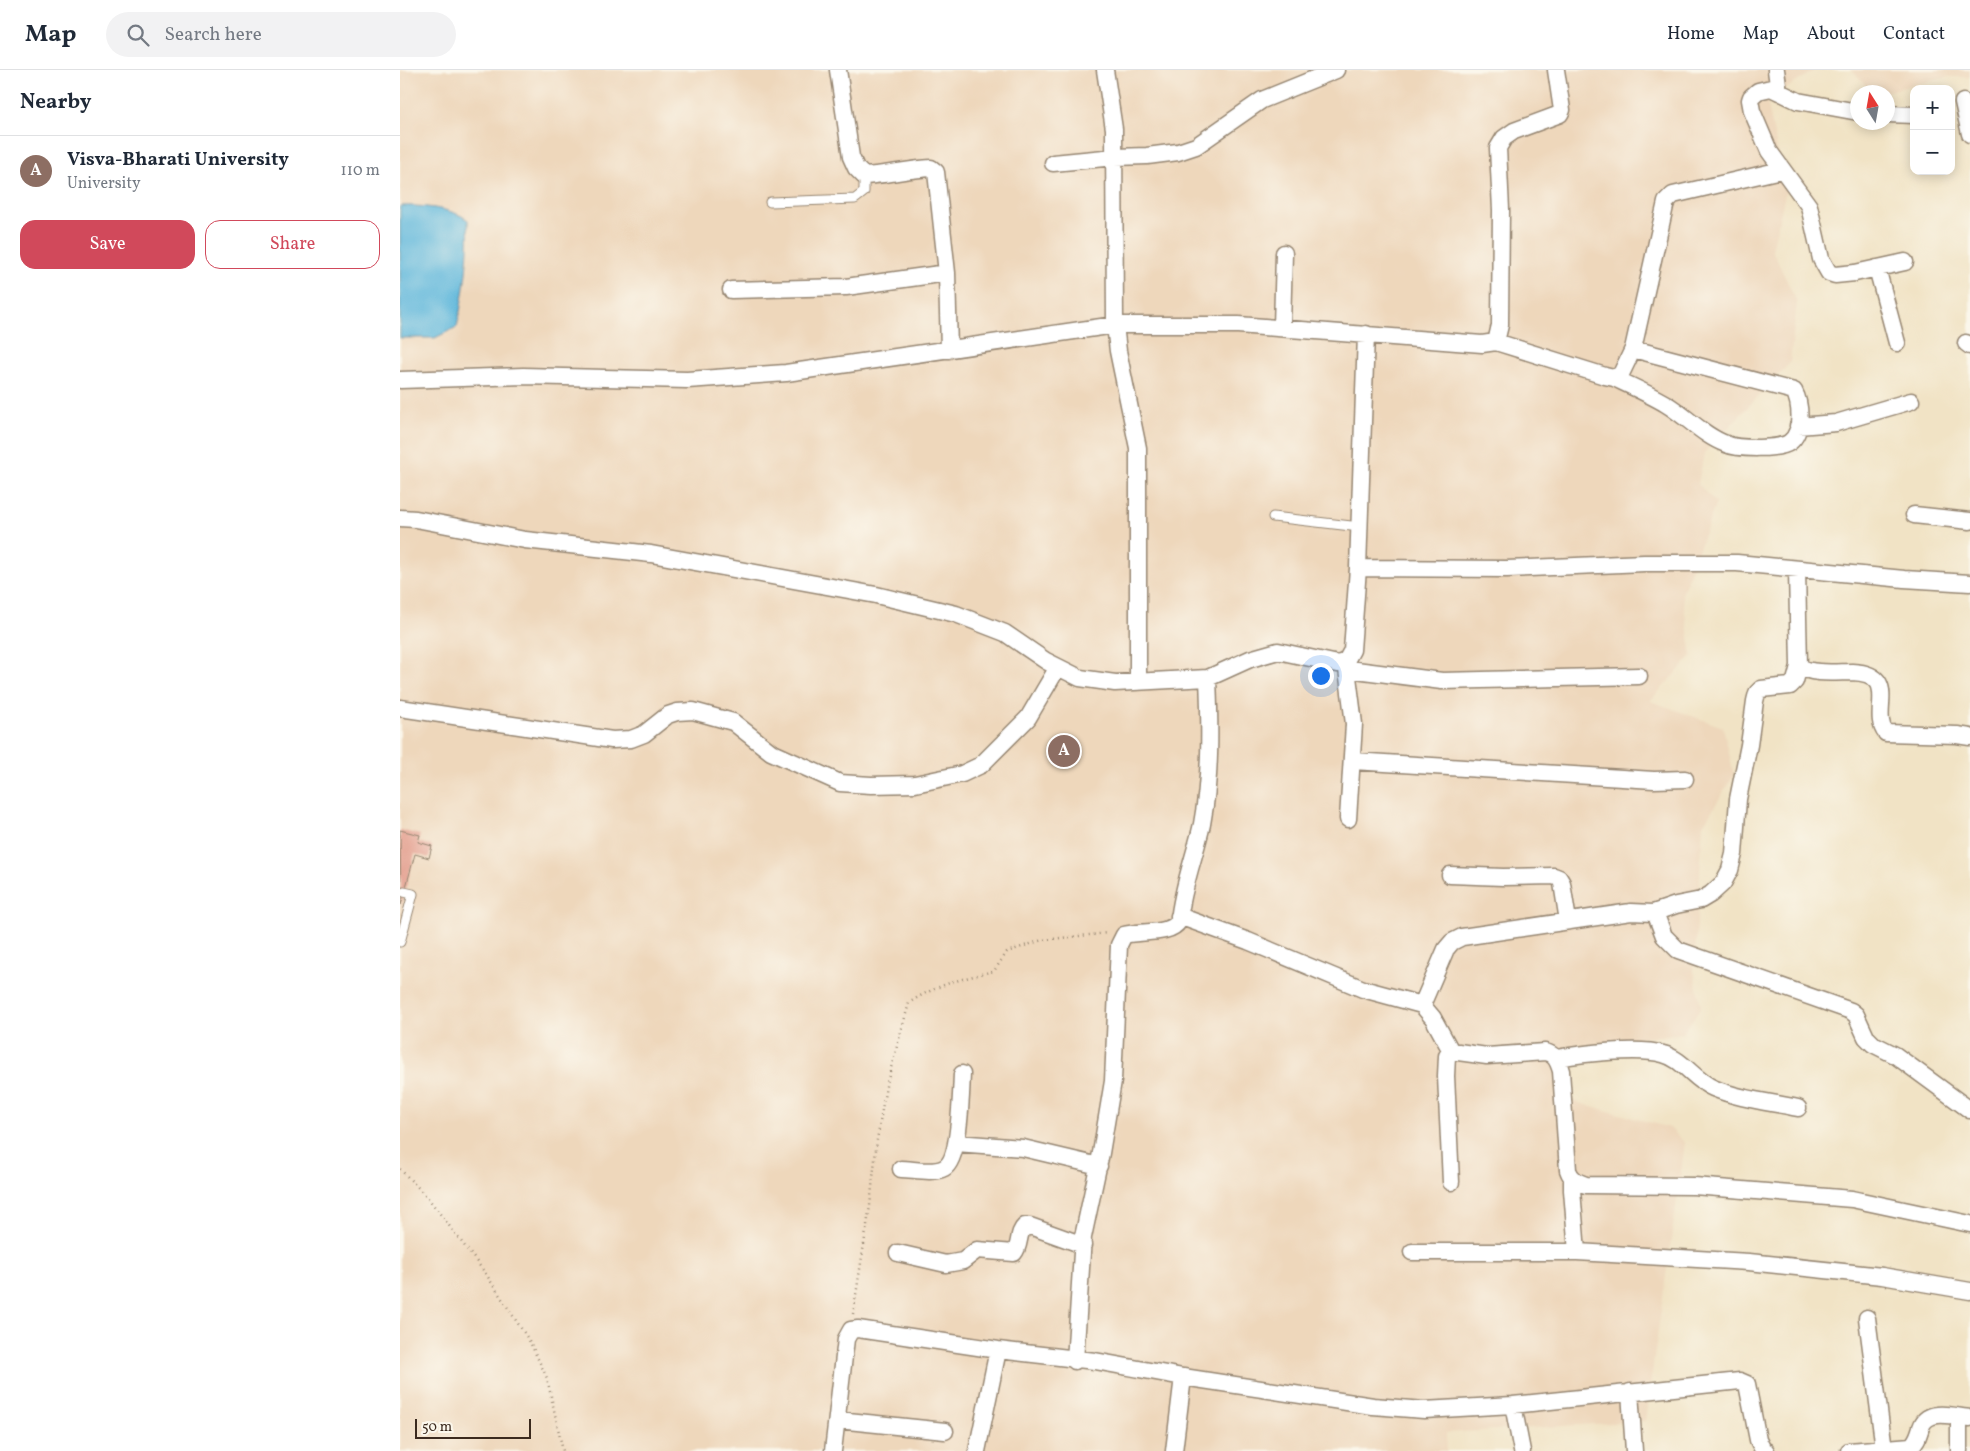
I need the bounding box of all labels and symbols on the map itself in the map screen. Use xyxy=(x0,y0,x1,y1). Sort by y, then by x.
north arrow xyxy=(1850,85,1895,130)
your location xyxy=(1308,663,1334,689)
pin: A xyxy=(1048,732,1080,770)
scale bar xyxy=(415,1416,531,1439)

